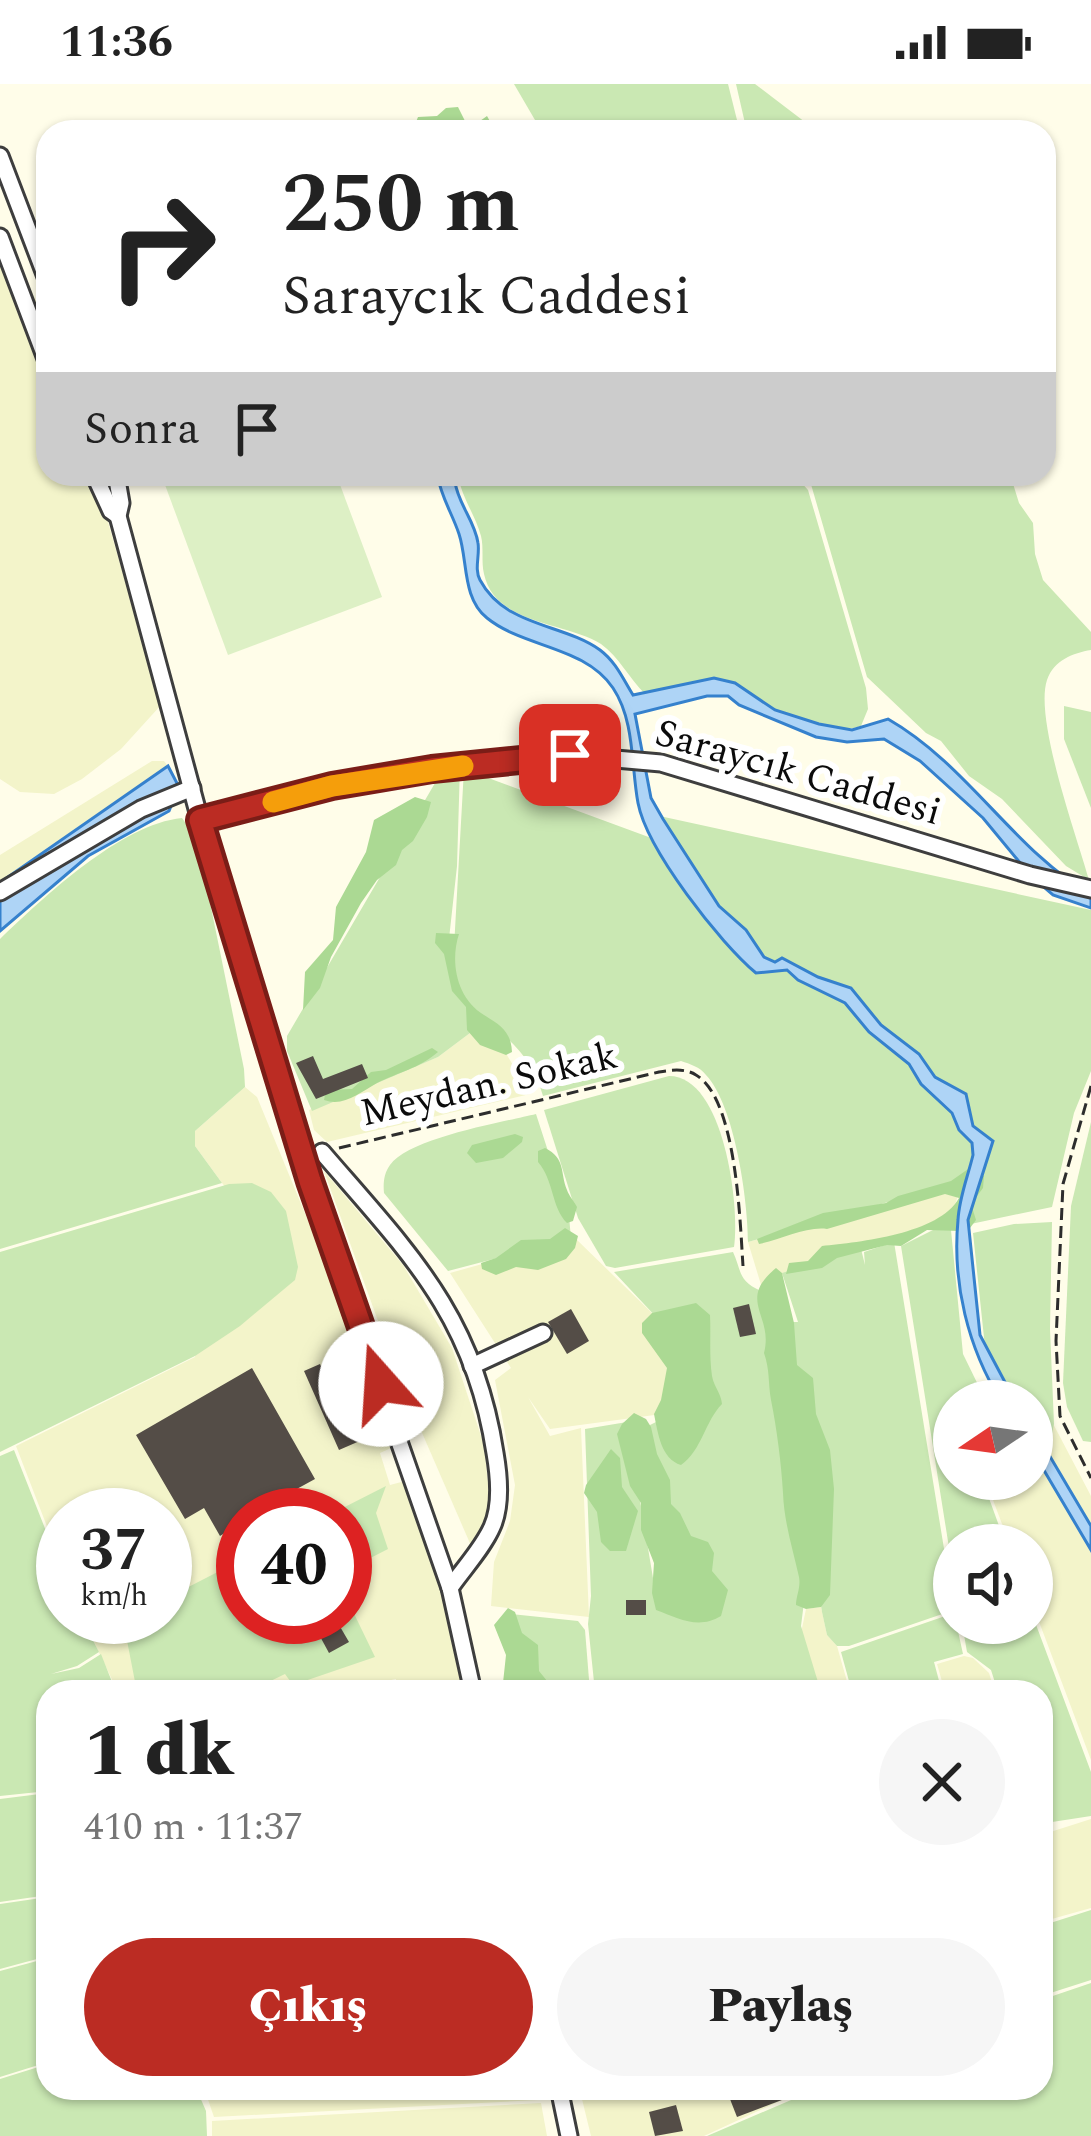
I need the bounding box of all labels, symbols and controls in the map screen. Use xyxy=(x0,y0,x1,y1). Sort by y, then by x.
text: 11:36 xyxy=(60,8,173,77)
text: 250 m xyxy=(282,141,520,269)
icon: right xyxy=(84,168,240,324)
text: Saraycık Caddesi xyxy=(282,256,691,338)
text: Sonra xyxy=(84,395,200,464)
icon: arrive xyxy=(224,396,290,462)
pin xyxy=(519,704,621,806)
street label: Saraycık Caddesi xyxy=(648,704,948,842)
icon: arrive xyxy=(537,722,603,788)
street label: Meydan. Sokak xyxy=(355,1027,623,1143)
position arrow xyxy=(318,1321,444,1447)
north arrow xyxy=(933,1380,1053,1500)
map controls xyxy=(933,1380,1053,1644)
speed limit sign: 40 xyxy=(216,1488,372,1644)
text: 37 xyxy=(80,1505,148,1597)
button: sound xyxy=(933,1524,1053,1644)
text: km/h xyxy=(80,1573,148,1619)
text: 1 dk xyxy=(84,1698,234,1807)
button: close xyxy=(879,1719,1005,1845)
text: 410 m · 11:37 xyxy=(84,1798,303,1857)
button: Çıkış xyxy=(84,1938,533,2076)
button: Paylaş xyxy=(557,1938,1005,2076)

